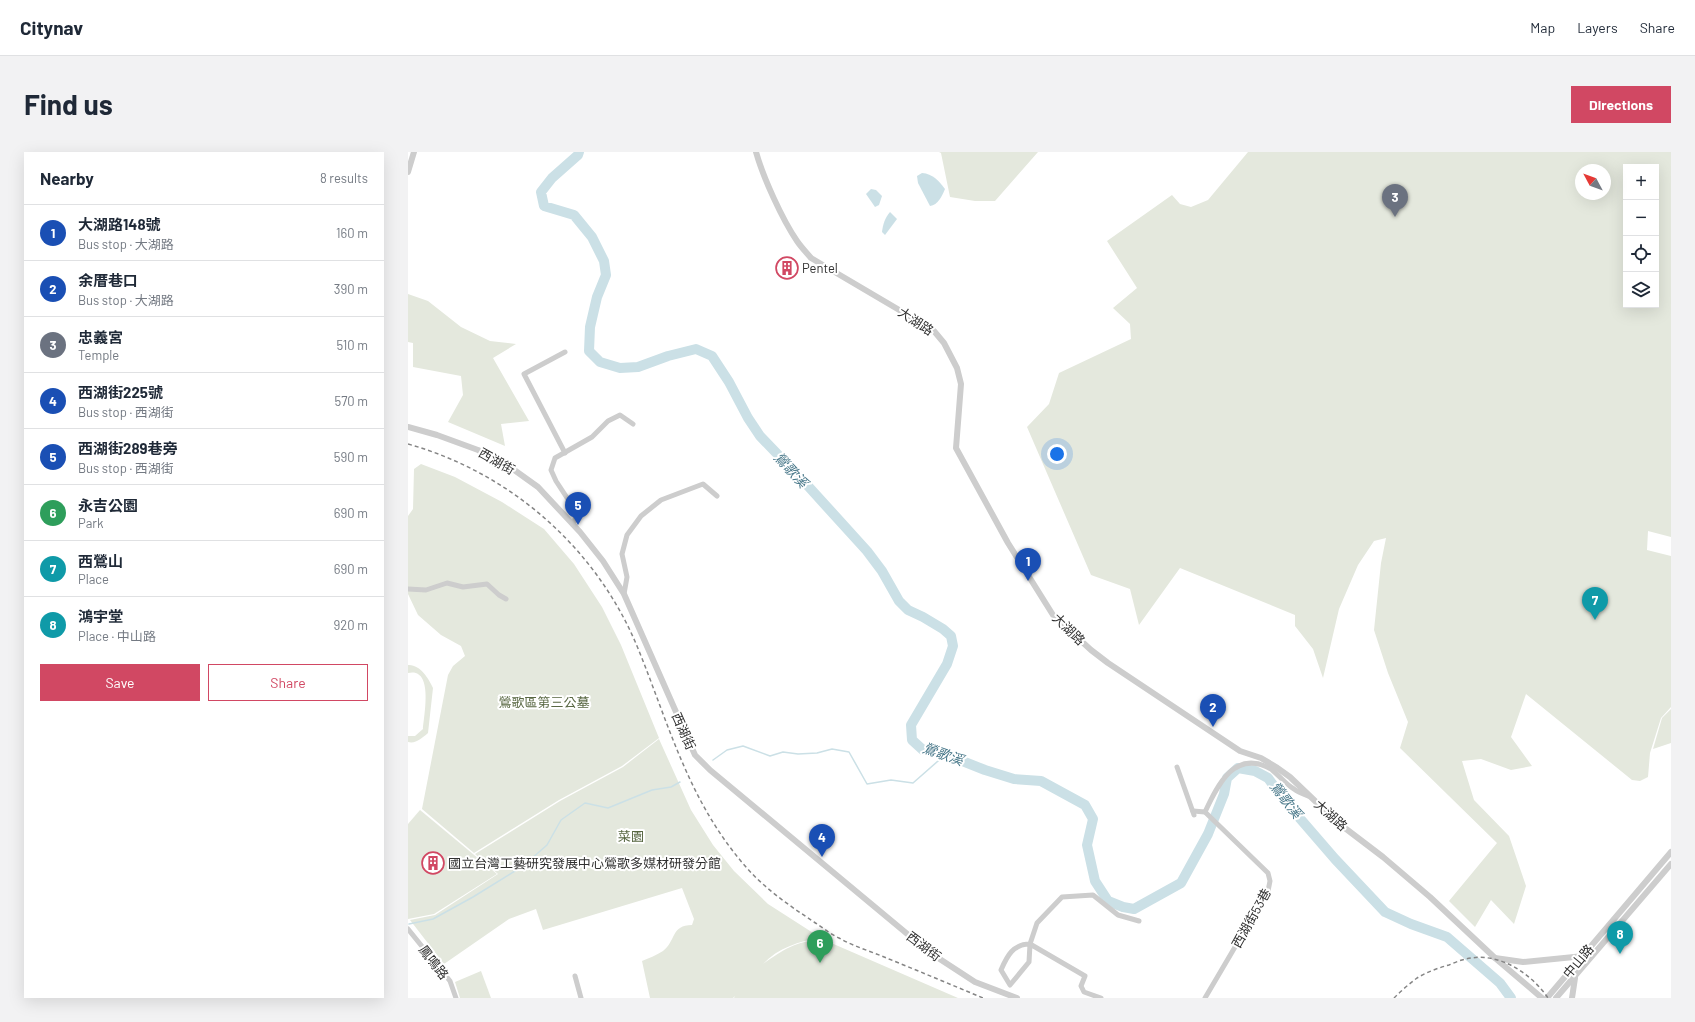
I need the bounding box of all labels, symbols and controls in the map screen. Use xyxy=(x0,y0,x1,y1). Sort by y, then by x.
text: Citynav xyxy=(20,16,83,39)
text: Map xyxy=(1530,19,1555,36)
text: Layers xyxy=(1577,19,1618,36)
text: Share xyxy=(1640,19,1675,36)
button: Directions xyxy=(1571,86,1671,123)
text: Find us xyxy=(24,87,113,121)
north arrow xyxy=(1575,164,1611,200)
map controls xyxy=(1623,164,1659,308)
button: + xyxy=(1623,164,1659,200)
text: Nearby xyxy=(40,168,94,188)
text: 8 results xyxy=(320,170,368,186)
pin: 3 xyxy=(1382,184,1408,217)
button: − xyxy=(1623,200,1659,236)
text: 大湖路148號 xyxy=(78,215,161,233)
text: 1 xyxy=(51,225,55,241)
text: 160 m xyxy=(336,225,368,241)
text: Bus stop · 大湖路 xyxy=(78,236,174,252)
button: locate xyxy=(1623,236,1659,272)
building icon: Pentel xyxy=(774,255,800,281)
place label: Pentel xyxy=(802,260,838,276)
text: 余厝巷口 xyxy=(78,271,138,289)
button: layers xyxy=(1623,272,1659,308)
text: 2 xyxy=(49,281,57,297)
text: 390 m xyxy=(334,281,368,297)
text: Bus stop · 大湖路 xyxy=(78,292,174,308)
street label: 大湖路 xyxy=(895,304,937,338)
text: 忠義宮 xyxy=(78,328,123,346)
text: 3 xyxy=(49,337,57,353)
text: 510 m xyxy=(336,337,368,353)
text: Temple xyxy=(78,347,119,363)
text: 西湖街225號 xyxy=(78,383,163,401)
text: 4 xyxy=(49,393,57,409)
text: 570 m xyxy=(334,393,368,409)
text: Bus stop · 西湖街 xyxy=(78,404,174,420)
text: 西湖街289巷旁 xyxy=(78,439,177,457)
street label: 西湖街 xyxy=(476,444,518,478)
your location xyxy=(1047,444,1067,464)
text: 5 xyxy=(49,449,57,465)
text: 590 m xyxy=(334,449,368,465)
water label: 鶯歌溪 xyxy=(771,449,813,492)
text: Bus stop · 西湖街 xyxy=(78,460,174,476)
pin: 5 xyxy=(565,492,591,525)
text: 永吉公園 xyxy=(78,496,138,514)
text: 6 xyxy=(50,505,56,521)
text: 690 m xyxy=(334,505,368,521)
text: Park xyxy=(78,515,104,531)
pin: 1 xyxy=(1015,548,1041,581)
text: 西鶯山 xyxy=(78,552,123,570)
text: 7 xyxy=(50,561,56,577)
text: 690 m xyxy=(334,561,368,577)
text: Place xyxy=(78,571,109,587)
pin: 7 xyxy=(1582,587,1608,620)
text: 鴻宇堂 xyxy=(78,607,123,625)
street label: 大湖路 xyxy=(1049,610,1089,648)
text: 8 xyxy=(49,617,57,633)
text: 920 m xyxy=(334,617,368,633)
text: Place · 中山路 xyxy=(78,628,156,644)
button: Save xyxy=(40,664,200,701)
button: Share xyxy=(208,664,368,701)
park label: 鶯歌區第三公墓 xyxy=(498,694,590,710)
pin: 2 xyxy=(1200,694,1226,727)
street label: 西湖街 xyxy=(669,710,699,752)
water label: 鶯歌溪 xyxy=(921,739,968,769)
water label: 鶯歌溪 xyxy=(1267,778,1307,823)
street label: 大湖路 xyxy=(1311,796,1351,834)
pin: 4 xyxy=(809,824,835,857)
park label: 菜園 xyxy=(618,828,644,844)
building icon: 國立台灣工藝研究發展中心鶯歌多媒材研發分館 xyxy=(420,850,446,876)
place label: 國立台灣工藝研究發展中心鶯歌多媒材研發分館 xyxy=(448,855,721,871)
street label: 西湖街53巷 xyxy=(1228,886,1274,950)
pin: 8 xyxy=(1607,921,1633,954)
street label: 西湖街 xyxy=(904,928,944,964)
pin: 6 xyxy=(807,930,833,963)
street label: 中山路 xyxy=(1559,941,1597,981)
street label: 鳳鳴路 xyxy=(416,942,452,982)

